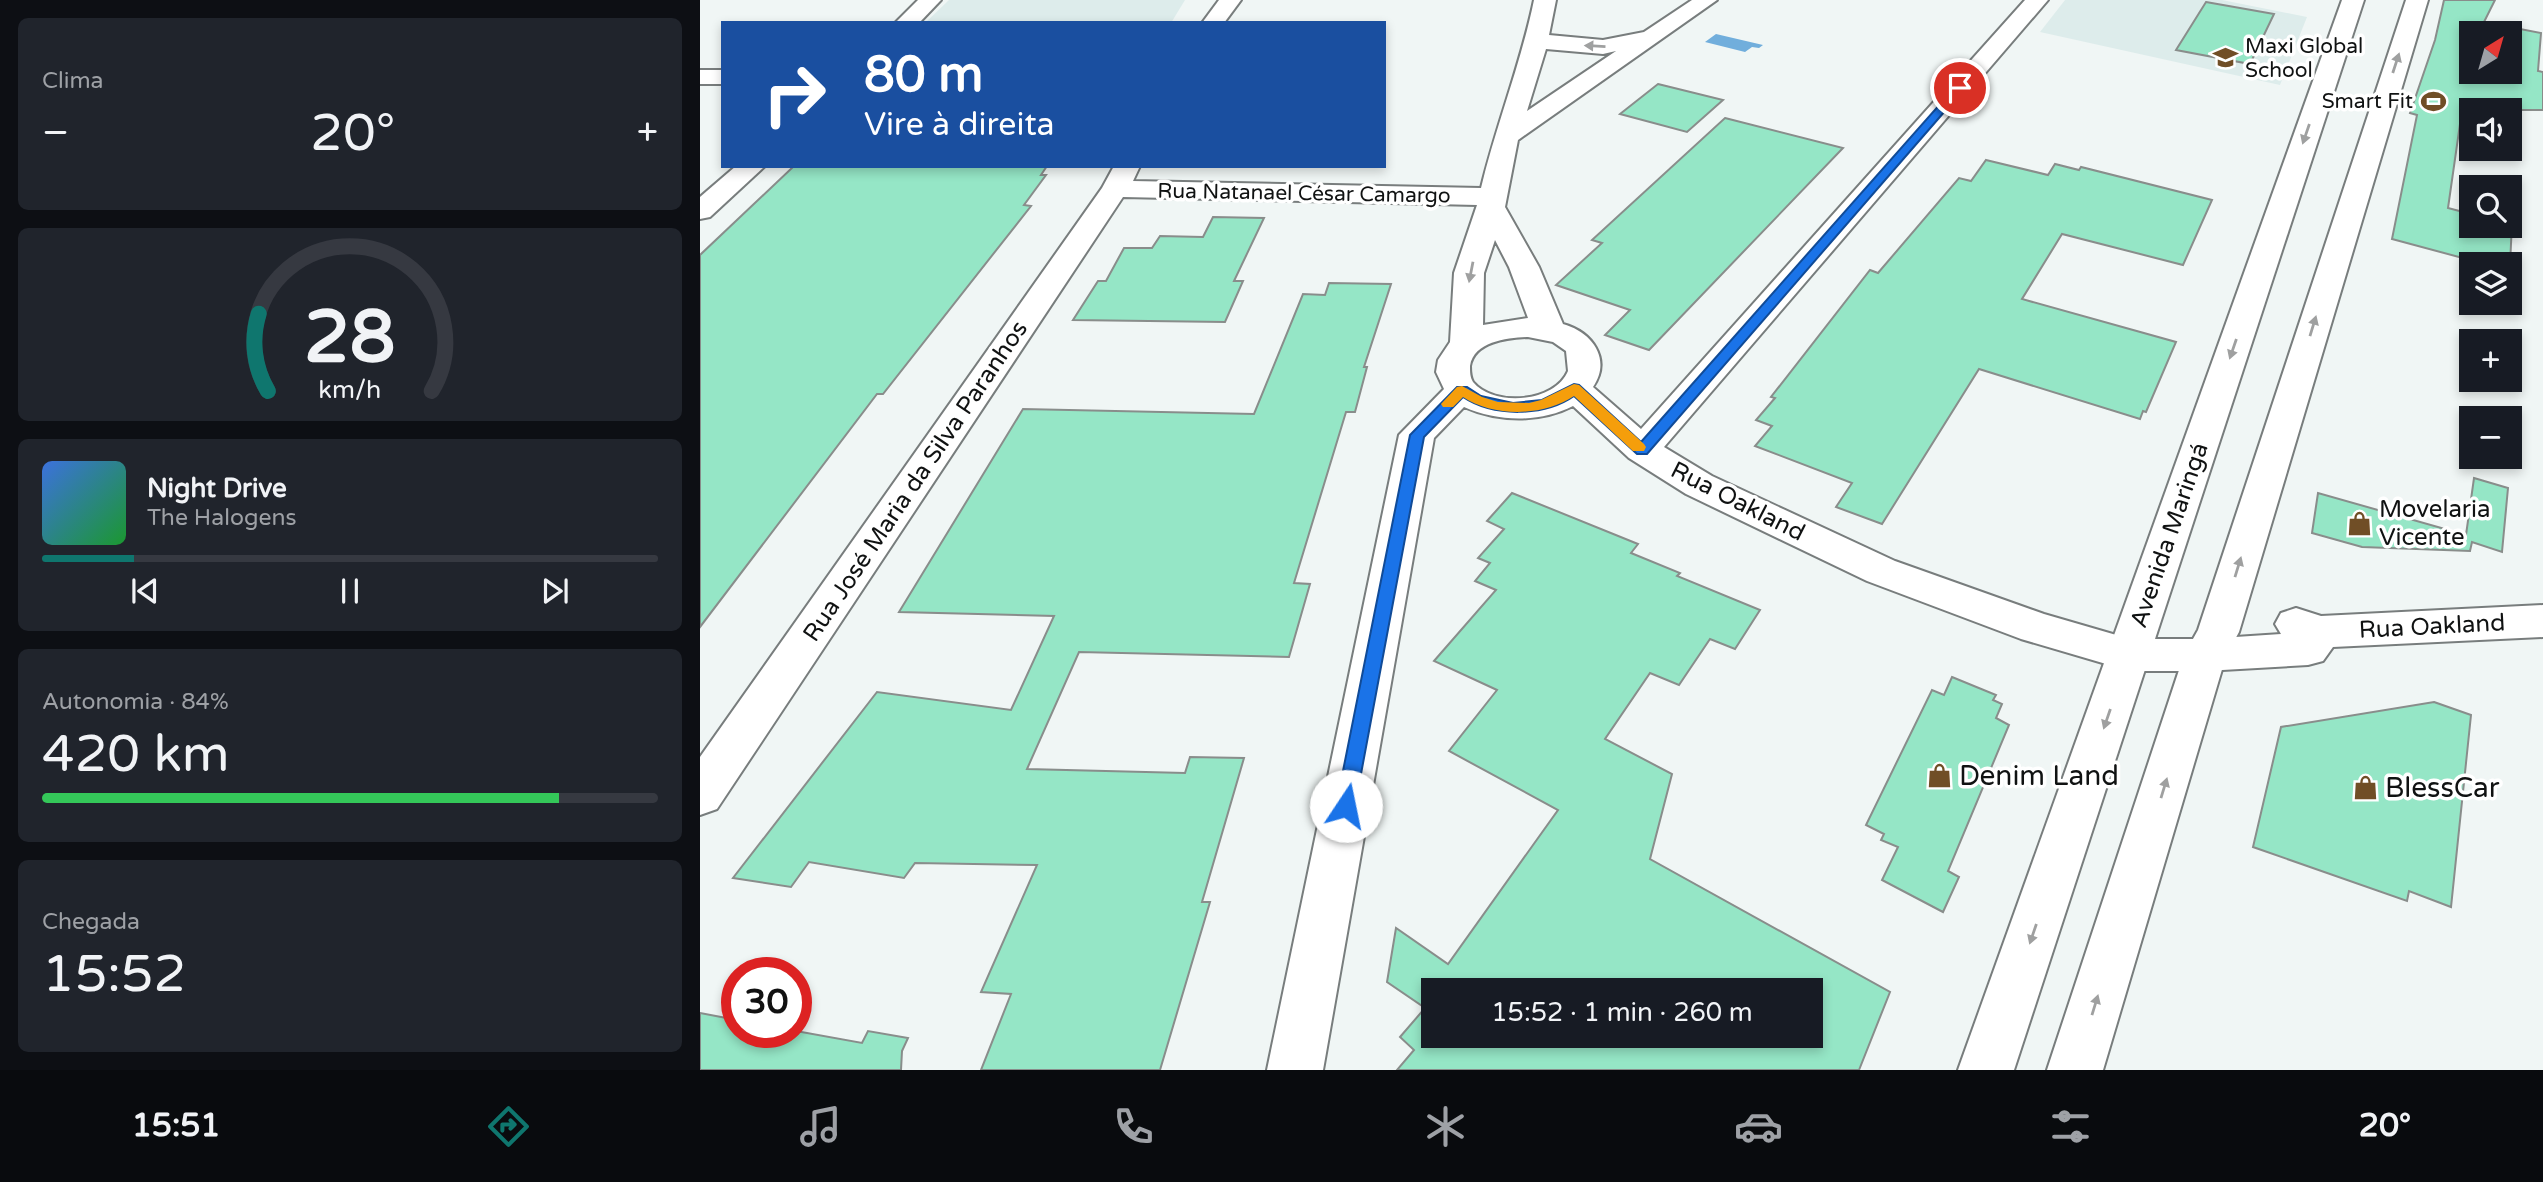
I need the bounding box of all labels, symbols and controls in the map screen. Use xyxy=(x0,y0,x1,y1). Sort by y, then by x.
north arrow xyxy=(2459,21,2522,84)
map controls xyxy=(2459,21,2522,469)
place label: Maxi Global School xyxy=(2245,34,2363,83)
one-way arrow xyxy=(1584,40,1606,51)
school or university icon: Maxi Global School xyxy=(2211,44,2239,72)
text: 80 m xyxy=(864,46,983,105)
icon: right xyxy=(749,49,840,140)
one-way arrow xyxy=(2391,52,2402,73)
pin xyxy=(1930,58,1990,118)
text: Clima xyxy=(42,67,103,95)
icon: arrive xyxy=(1941,69,1979,107)
sports icon: Smart Fit xyxy=(2419,87,2447,115)
place label: Smart Fit xyxy=(2322,89,2413,114)
button: sound xyxy=(2459,98,2522,161)
text: 20° xyxy=(310,102,395,165)
text: Vire à direita xyxy=(864,106,1055,144)
text: − xyxy=(42,110,69,156)
text: + xyxy=(637,110,658,156)
one-way arrow xyxy=(2300,124,2311,145)
button: search xyxy=(2459,175,2522,238)
street label: Rua Natanael César Camargo xyxy=(1157,178,1451,209)
button: layers xyxy=(2459,252,2522,315)
one-way arrow xyxy=(1466,261,1477,283)
text: 28 xyxy=(304,294,396,382)
street label: Rua José Maria da Silva Paranhos xyxy=(797,315,1034,647)
one-way arrow xyxy=(2309,316,2319,337)
button: + xyxy=(2459,329,2522,392)
one-way arrow xyxy=(2227,339,2238,360)
text: km/h xyxy=(319,374,381,404)
button: − xyxy=(2459,406,2522,469)
street label: Avenida Maringá xyxy=(2124,439,2215,631)
street label: Rua Oakland xyxy=(1666,455,1810,548)
text: Night Drive xyxy=(147,473,287,504)
place label: Movelaria Vicente xyxy=(2379,495,2491,552)
text: The Halogens xyxy=(147,504,296,532)
shop icon: Movelaria Vicente xyxy=(2345,509,2373,537)
one-way arrow xyxy=(2233,556,2244,577)
icon: previous xyxy=(126,572,164,610)
icon: pause xyxy=(331,572,369,610)
icon: next xyxy=(536,572,574,610)
street label: Rua Oakland xyxy=(2358,608,2506,645)
text: Autonomia · 84% xyxy=(42,688,229,716)
one-way arrow xyxy=(2101,709,2112,730)
text: 420 km xyxy=(42,723,230,786)
place label: Denim Land xyxy=(1959,759,2119,793)
shop icon: Denim Land xyxy=(1925,761,1953,789)
position arrow xyxy=(1309,769,1383,843)
place label: BlessCar xyxy=(2385,771,2500,805)
shop icon: BlessCar xyxy=(2351,773,2379,801)
one-way arrow xyxy=(2159,777,2169,798)
text: Chegada xyxy=(42,908,140,936)
one-way arrow xyxy=(2027,924,2038,945)
text: 15:52 xyxy=(42,943,186,1006)
speed limit sign: 30 xyxy=(721,957,812,1048)
one-way arrow xyxy=(2091,994,2101,1015)
text: 15:52 · 1 min · 260 m xyxy=(1491,997,1753,1028)
icon: directions xyxy=(484,1102,533,1151)
icon: music xyxy=(796,1102,845,1151)
icon: phone xyxy=(1109,1102,1158,1151)
icon: climate xyxy=(1421,1102,1470,1151)
icon: car xyxy=(1734,1102,1783,1151)
icon: filters xyxy=(2046,1102,2095,1151)
text: 15:51 xyxy=(132,1107,220,1145)
text: 20° xyxy=(2359,1107,2411,1145)

